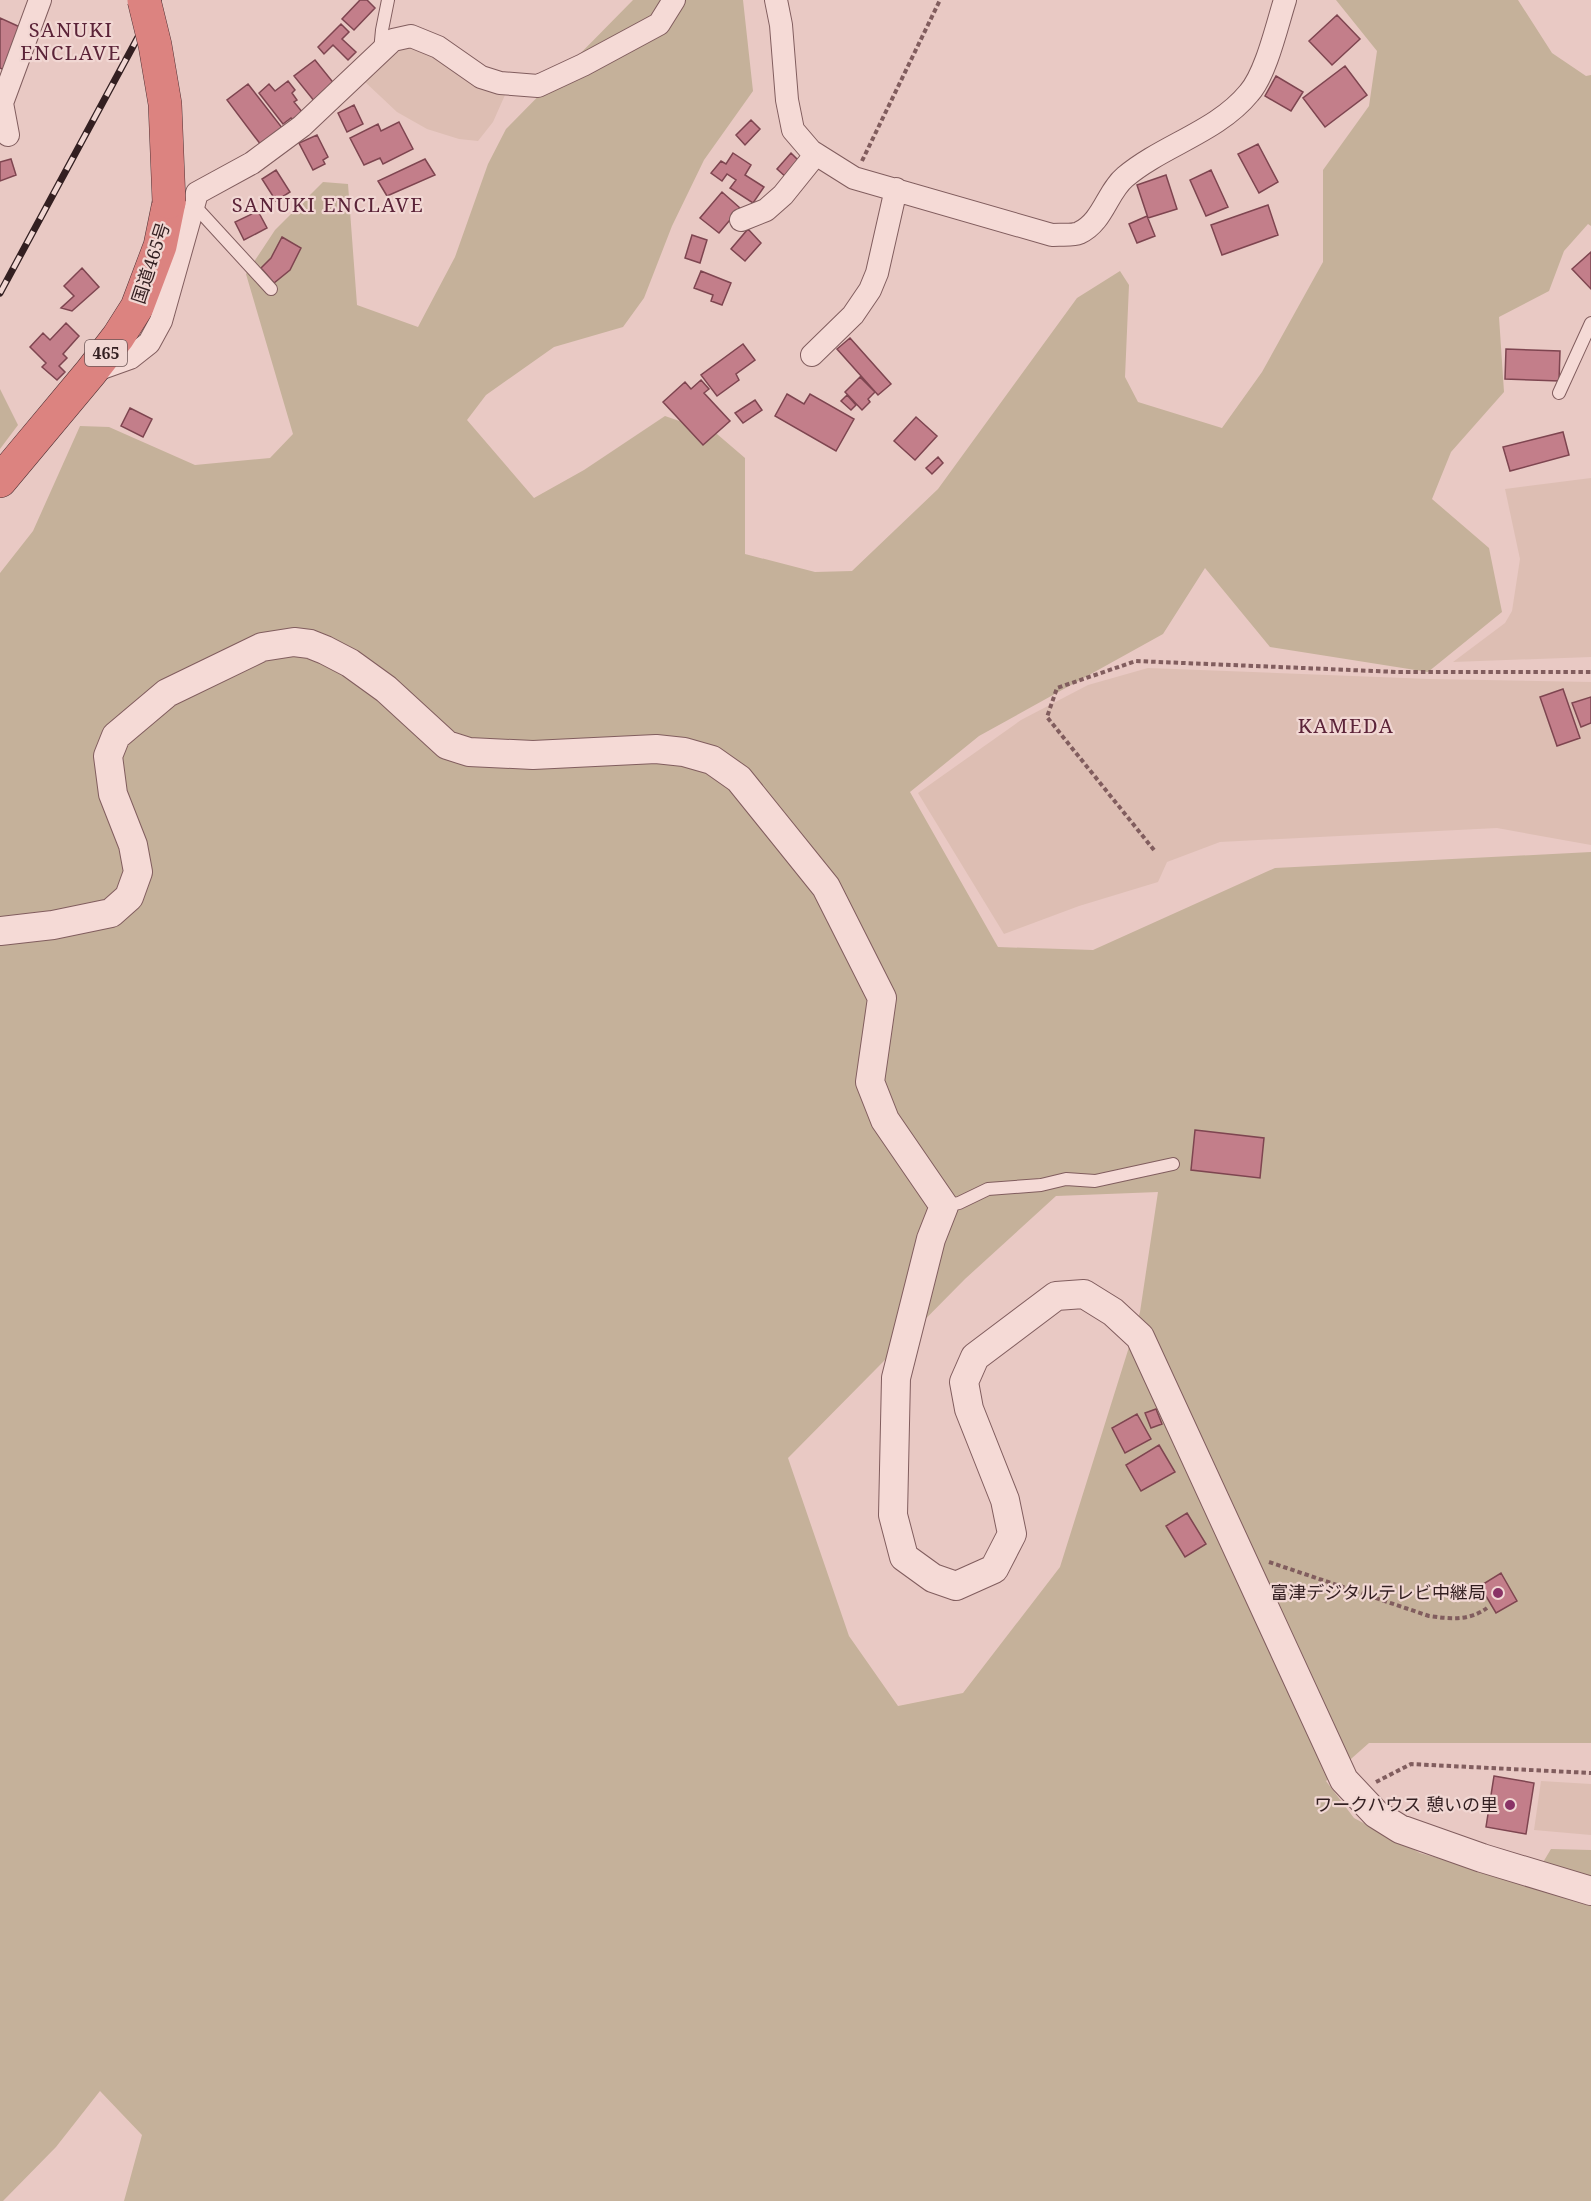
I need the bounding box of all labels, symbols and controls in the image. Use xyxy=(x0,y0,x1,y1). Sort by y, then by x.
district label: SANUKI ENCLAVE xyxy=(20,16,122,66)
district label: SANUKI ENCLAVE xyxy=(232,191,424,218)
street label: 国道465号 xyxy=(126,219,174,306)
road number: 465 xyxy=(85,340,127,366)
district label: KAMEDA xyxy=(1298,712,1394,739)
place label: 富津デジタルテレビ中継局 xyxy=(1270,1580,1486,1604)
marker: 富津デジタルテレビ中継局 xyxy=(1491,1586,1505,1600)
place label: ワークハウス 憩いの里 xyxy=(1314,1792,1498,1816)
marker: ワークハウス 憩いの里 xyxy=(1503,1798,1517,1812)

